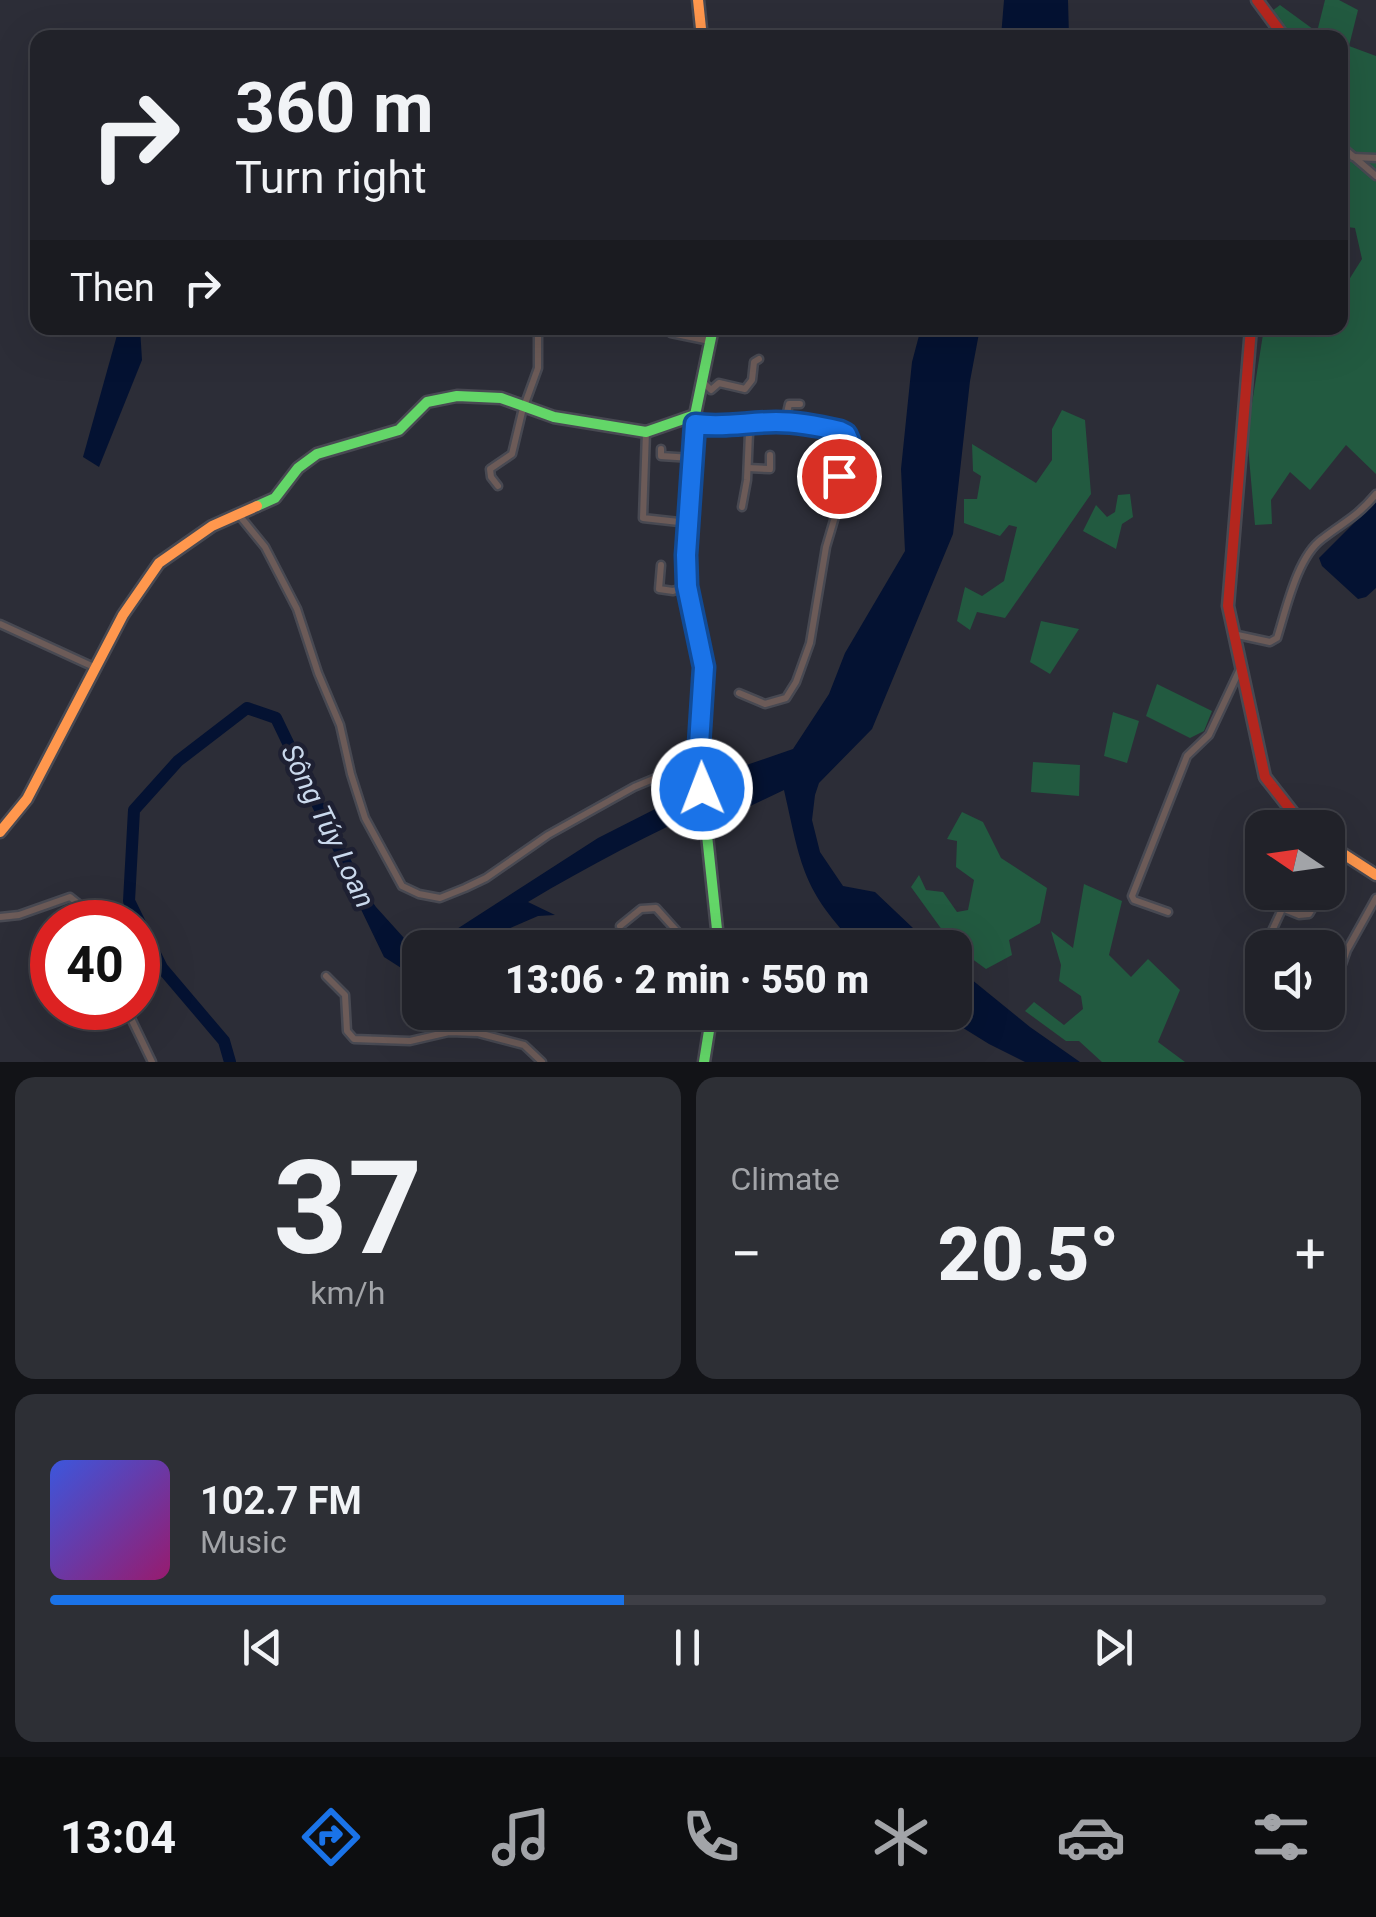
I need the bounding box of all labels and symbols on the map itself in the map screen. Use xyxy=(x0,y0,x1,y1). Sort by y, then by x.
pin xyxy=(797,434,882,519)
position arrow xyxy=(650,737,754,841)
water label: Sông Túy Loan xyxy=(274,739,382,913)
north arrow xyxy=(1245,810,1345,910)
speed limit sign: 40 xyxy=(30,900,160,1030)

